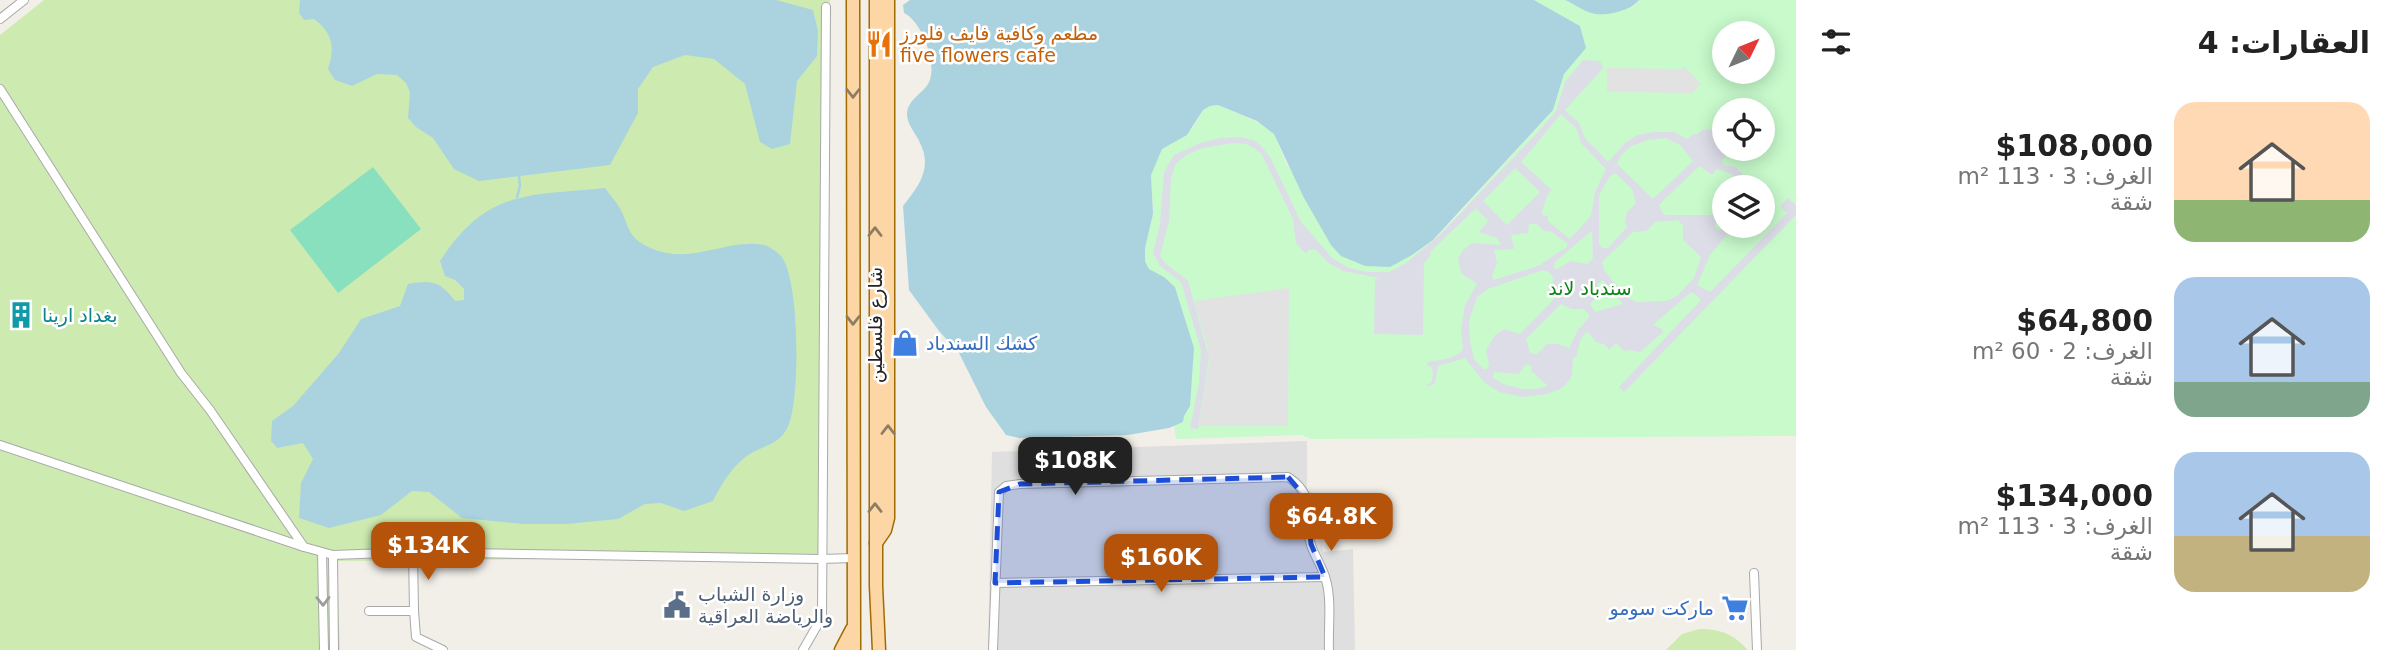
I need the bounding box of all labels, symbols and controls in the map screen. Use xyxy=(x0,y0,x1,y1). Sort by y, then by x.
north arrow xyxy=(1712,21,1774,84)
map controls xyxy=(1712,21,1775,238)
place label: مطعم وكافية فايف فلورز five flowers cafe xyxy=(899,22,1098,66)
icon: filters xyxy=(1817,23,1855,61)
text: العقارات: 4 xyxy=(2198,25,2370,60)
restaurant icon: مطعم وكافية فايف فلورز five flowers cafe xyxy=(864,29,894,59)
one-way arrow xyxy=(845,88,861,98)
button: locate xyxy=(1712,98,1775,161)
text: $108,000 xyxy=(1995,128,2153,163)
icon: home xyxy=(2230,130,2314,214)
text: الغرف: 3 · 113 m² xyxy=(1957,163,2153,189)
button: layers xyxy=(1712,175,1775,238)
text: شقة xyxy=(2110,189,2153,215)
one-way arrow xyxy=(868,226,883,237)
street label: شارع فلسطين xyxy=(864,267,887,383)
park label: سندباد لاند xyxy=(1548,277,1632,299)
building icon: بغداد ارينا xyxy=(6,300,36,330)
text: $64,800 xyxy=(2016,303,2153,338)
place label: بغداد ارينا xyxy=(42,304,117,327)
icon: home xyxy=(2230,305,2314,389)
one-way arrow xyxy=(845,315,861,326)
shop icon: كشك السندباد xyxy=(890,328,920,358)
place label: كشك السندباد xyxy=(926,332,1038,354)
text: الغرف: 2 · 60 m² xyxy=(1972,338,2153,364)
text: شقة xyxy=(2110,364,2153,390)
one-way arrow xyxy=(880,424,896,435)
pin: $108K xyxy=(1026,438,1124,497)
text: $108K xyxy=(1034,447,1116,473)
text: $134,000 xyxy=(1995,478,2153,513)
icon: home xyxy=(2230,480,2314,564)
pin: $64.8K xyxy=(1274,494,1388,553)
one-way arrow xyxy=(867,503,883,513)
text: $64.8K xyxy=(1286,503,1376,529)
text: الغرف: 3 · 113 m² xyxy=(1957,513,2153,539)
pin: $134K xyxy=(379,522,477,582)
text: $134K xyxy=(387,532,469,558)
pin: $160K xyxy=(1112,534,1210,594)
text: شقة xyxy=(2110,539,2153,565)
text: $160K xyxy=(1120,544,1202,570)
place label: وزارة الشباب والرياضة العراقية xyxy=(698,583,833,628)
public building icon: وزارة الشباب والرياضة العراقية xyxy=(662,590,692,620)
supermarket icon: ماركت سومو xyxy=(1720,593,1750,623)
one-way arrow xyxy=(315,597,331,607)
place label: ماركت سومو xyxy=(1608,597,1714,620)

